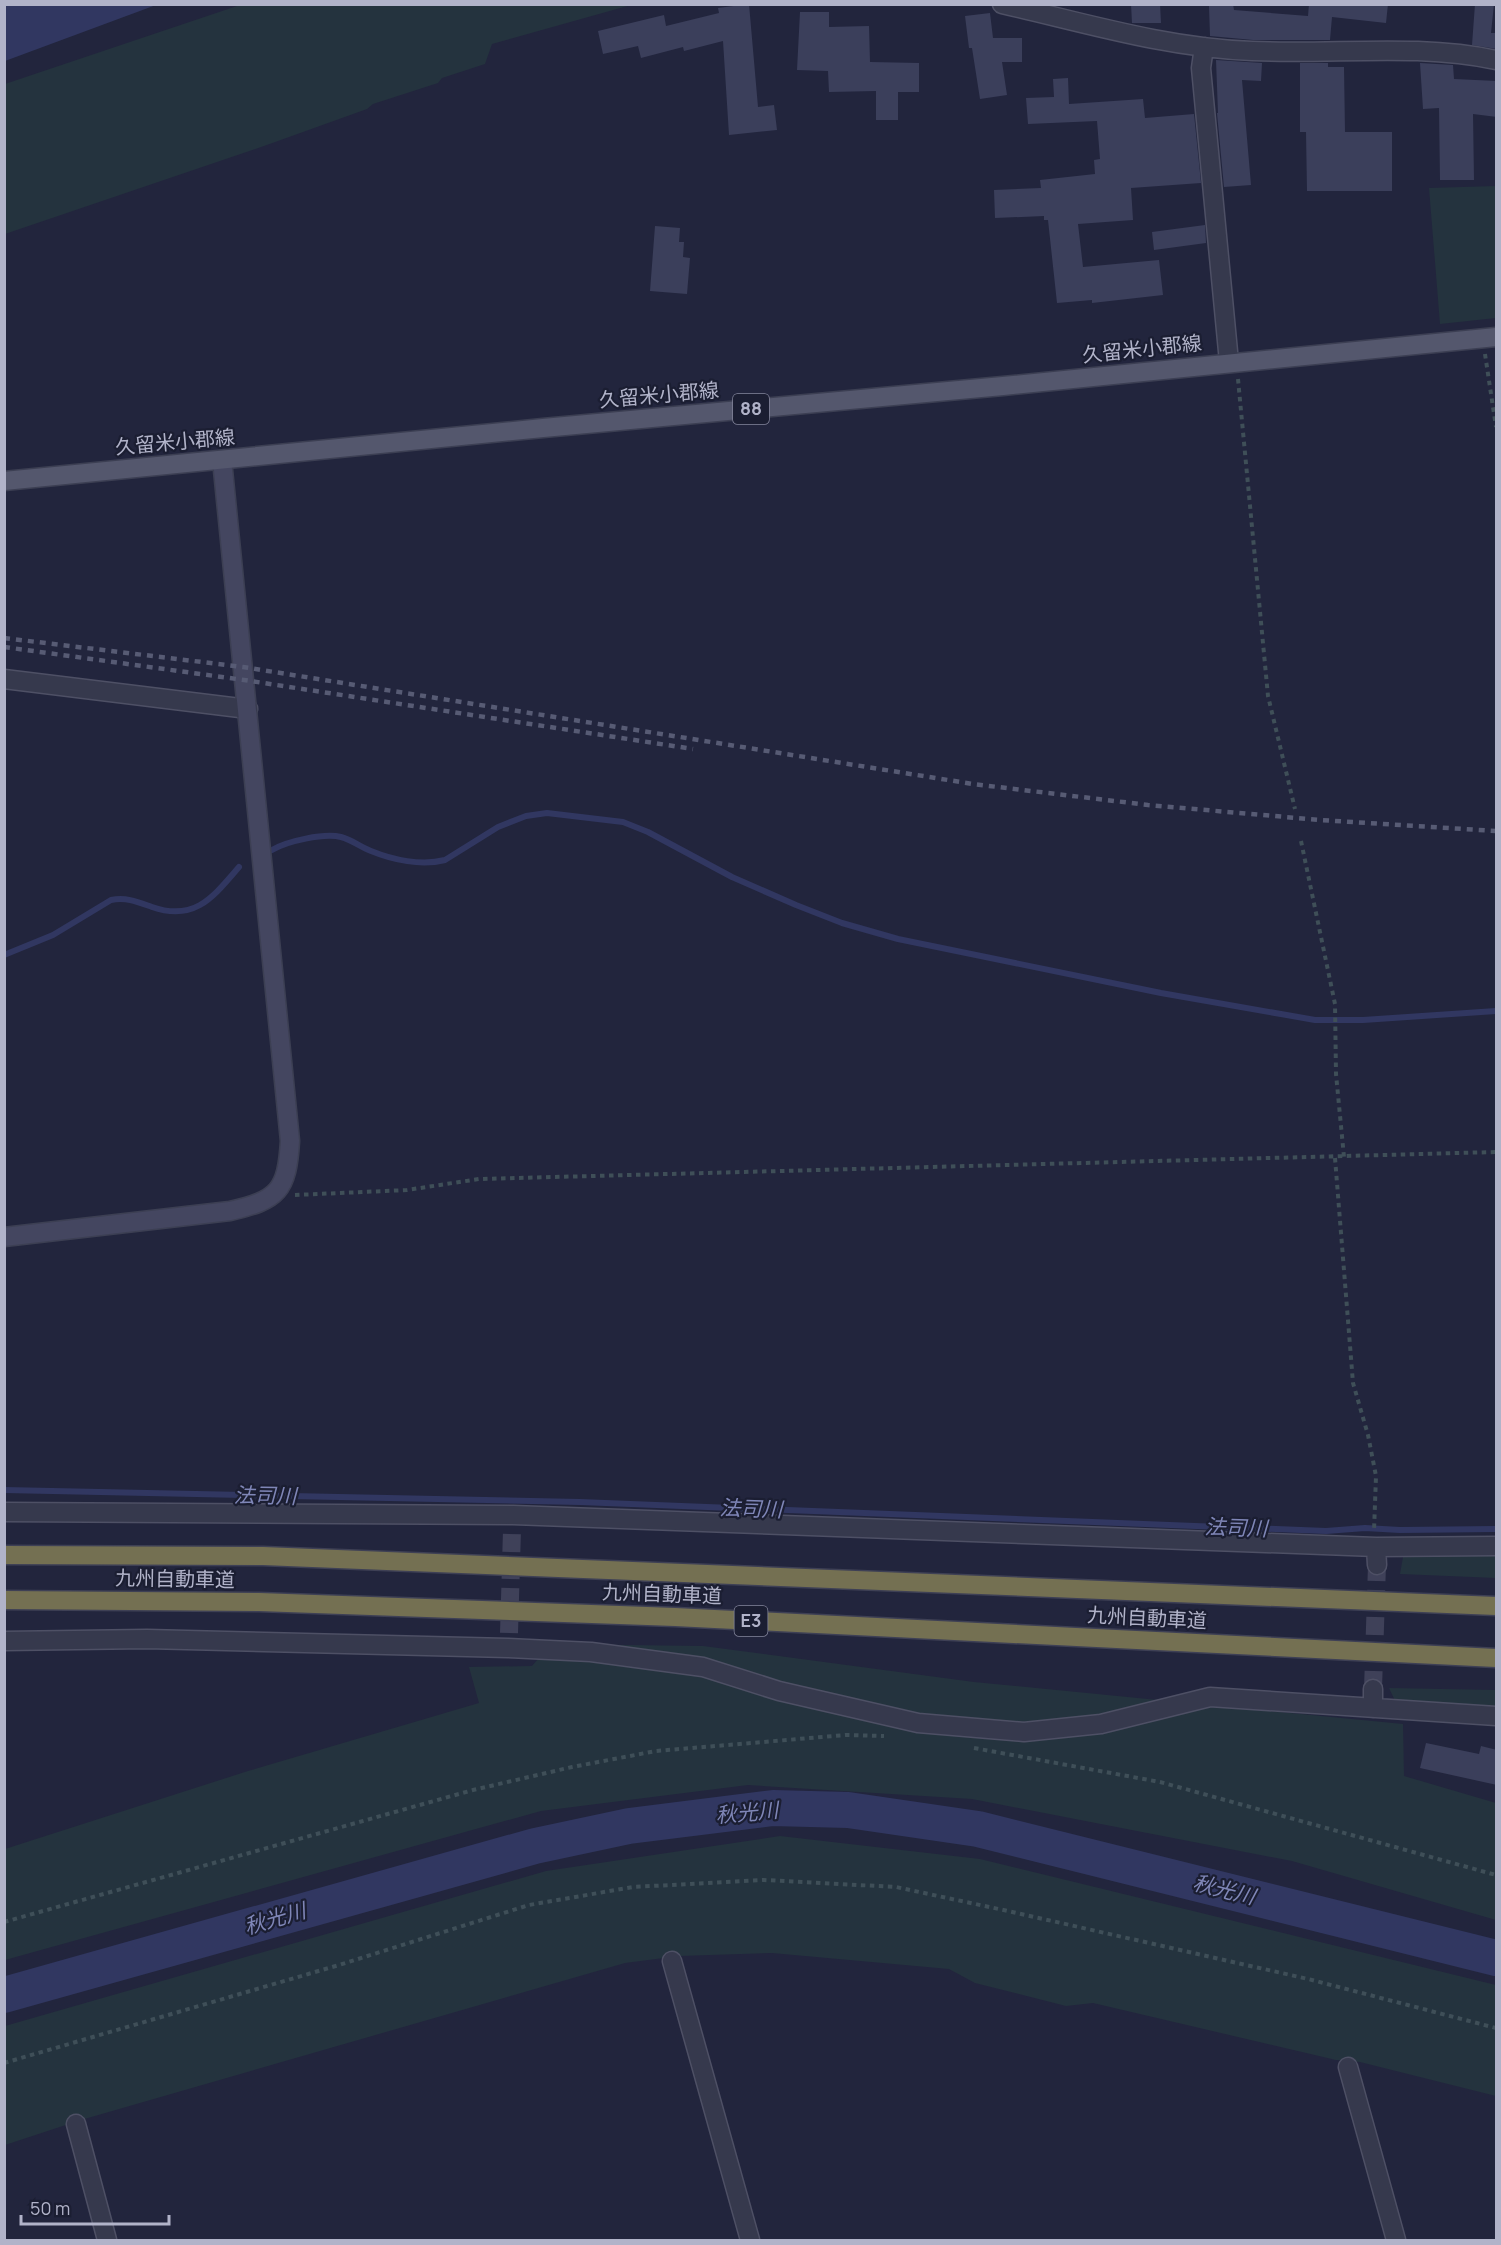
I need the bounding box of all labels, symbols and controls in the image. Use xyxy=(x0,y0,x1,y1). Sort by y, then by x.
street label: 久留米小郡線 xyxy=(1081,329,1203,368)
street label: 久留米小郡線 xyxy=(598,376,720,413)
road number: 88 xyxy=(733,394,769,424)
street label: 久留米小郡線 xyxy=(114,423,236,460)
water label: 法司川 xyxy=(233,1480,299,1510)
water label: 法司川 xyxy=(719,1493,785,1523)
water label: 法司川 xyxy=(1204,1512,1270,1542)
street label: 九州自動車道 xyxy=(115,1564,235,1593)
street label: 九州自動車道 xyxy=(602,1578,722,1609)
street label: 九州自動車道 xyxy=(1086,1601,1208,1634)
road number: E3 xyxy=(734,1606,768,1636)
water label: 秋光川 xyxy=(714,1795,782,1829)
water label: 秋光川 xyxy=(1190,1868,1260,1911)
water label: 秋光川 xyxy=(241,1895,311,1940)
scale bar xyxy=(21,2188,170,2226)
text: 50 m xyxy=(30,2196,70,2220)

